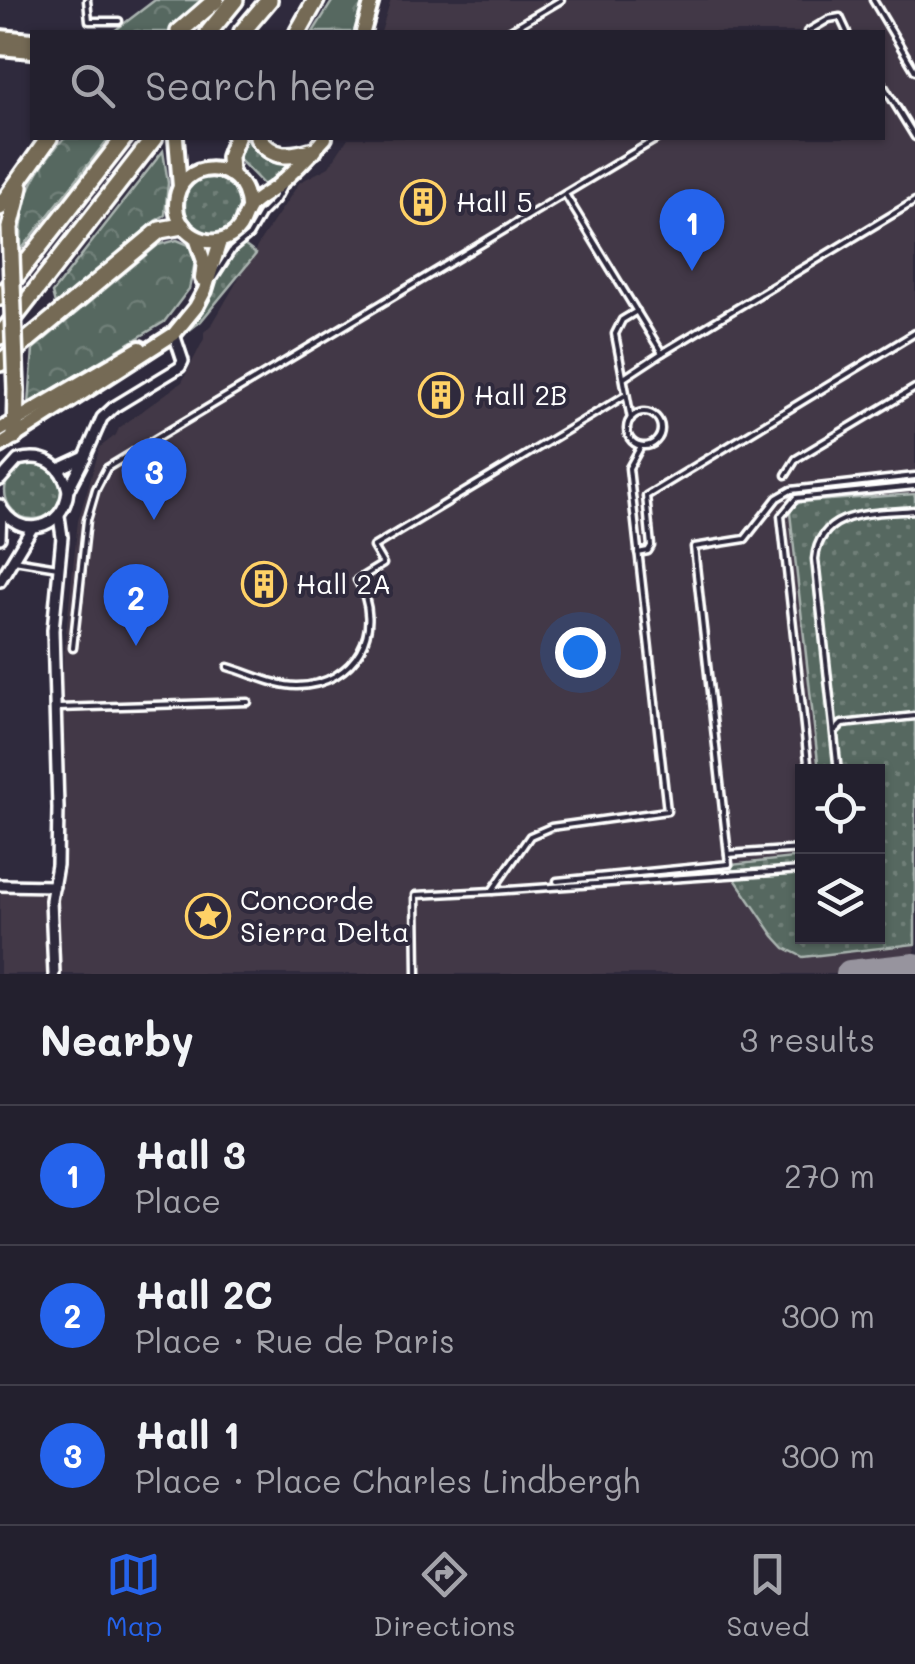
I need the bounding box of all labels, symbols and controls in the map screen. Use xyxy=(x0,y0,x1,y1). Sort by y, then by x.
search box xyxy=(30,30,885,140)
icon: search xyxy=(65,58,120,113)
text: Search here xyxy=(145,60,376,110)
building icon: Hall 5 xyxy=(400,179,446,225)
place label: Hall 5 xyxy=(456,183,533,219)
pin: 1 xyxy=(660,188,724,271)
building icon: Hall 2B xyxy=(418,372,464,418)
place label: Hall 2B xyxy=(474,376,567,412)
pin: 3 xyxy=(122,438,186,520)
building icon: Hall 2A xyxy=(241,561,287,607)
pin: 2 xyxy=(104,564,168,646)
place label: Hall 2A xyxy=(296,565,391,601)
your location xyxy=(555,627,606,678)
map controls xyxy=(795,764,885,944)
button: locate xyxy=(795,764,885,854)
button: layers xyxy=(795,854,885,944)
place label: Concorde Sierra Delta xyxy=(240,881,410,949)
place icon: Concorde Sierra Delta xyxy=(185,893,231,939)
text: Nearby xyxy=(40,1012,194,1067)
text: 3 results xyxy=(739,1018,875,1060)
text: Hall 3 xyxy=(135,1129,246,1179)
text: 1 xyxy=(65,1154,80,1196)
text: 270 m xyxy=(784,1154,875,1196)
text: Place xyxy=(135,1179,221,1221)
text: Hall 2C xyxy=(135,1269,273,1319)
text: 2 xyxy=(64,1294,81,1336)
text: 300 m xyxy=(781,1294,875,1336)
text: Place · Rue de Paris xyxy=(135,1319,455,1361)
text: Hall 1 xyxy=(135,1409,240,1459)
text: 3 xyxy=(63,1434,82,1476)
text: 300 m xyxy=(781,1434,875,1476)
text: Place · Place Charles Lindbergh xyxy=(135,1459,640,1501)
tab: Map xyxy=(105,1547,162,1643)
tab: Directions xyxy=(373,1547,516,1643)
tab: Saved xyxy=(726,1547,810,1643)

